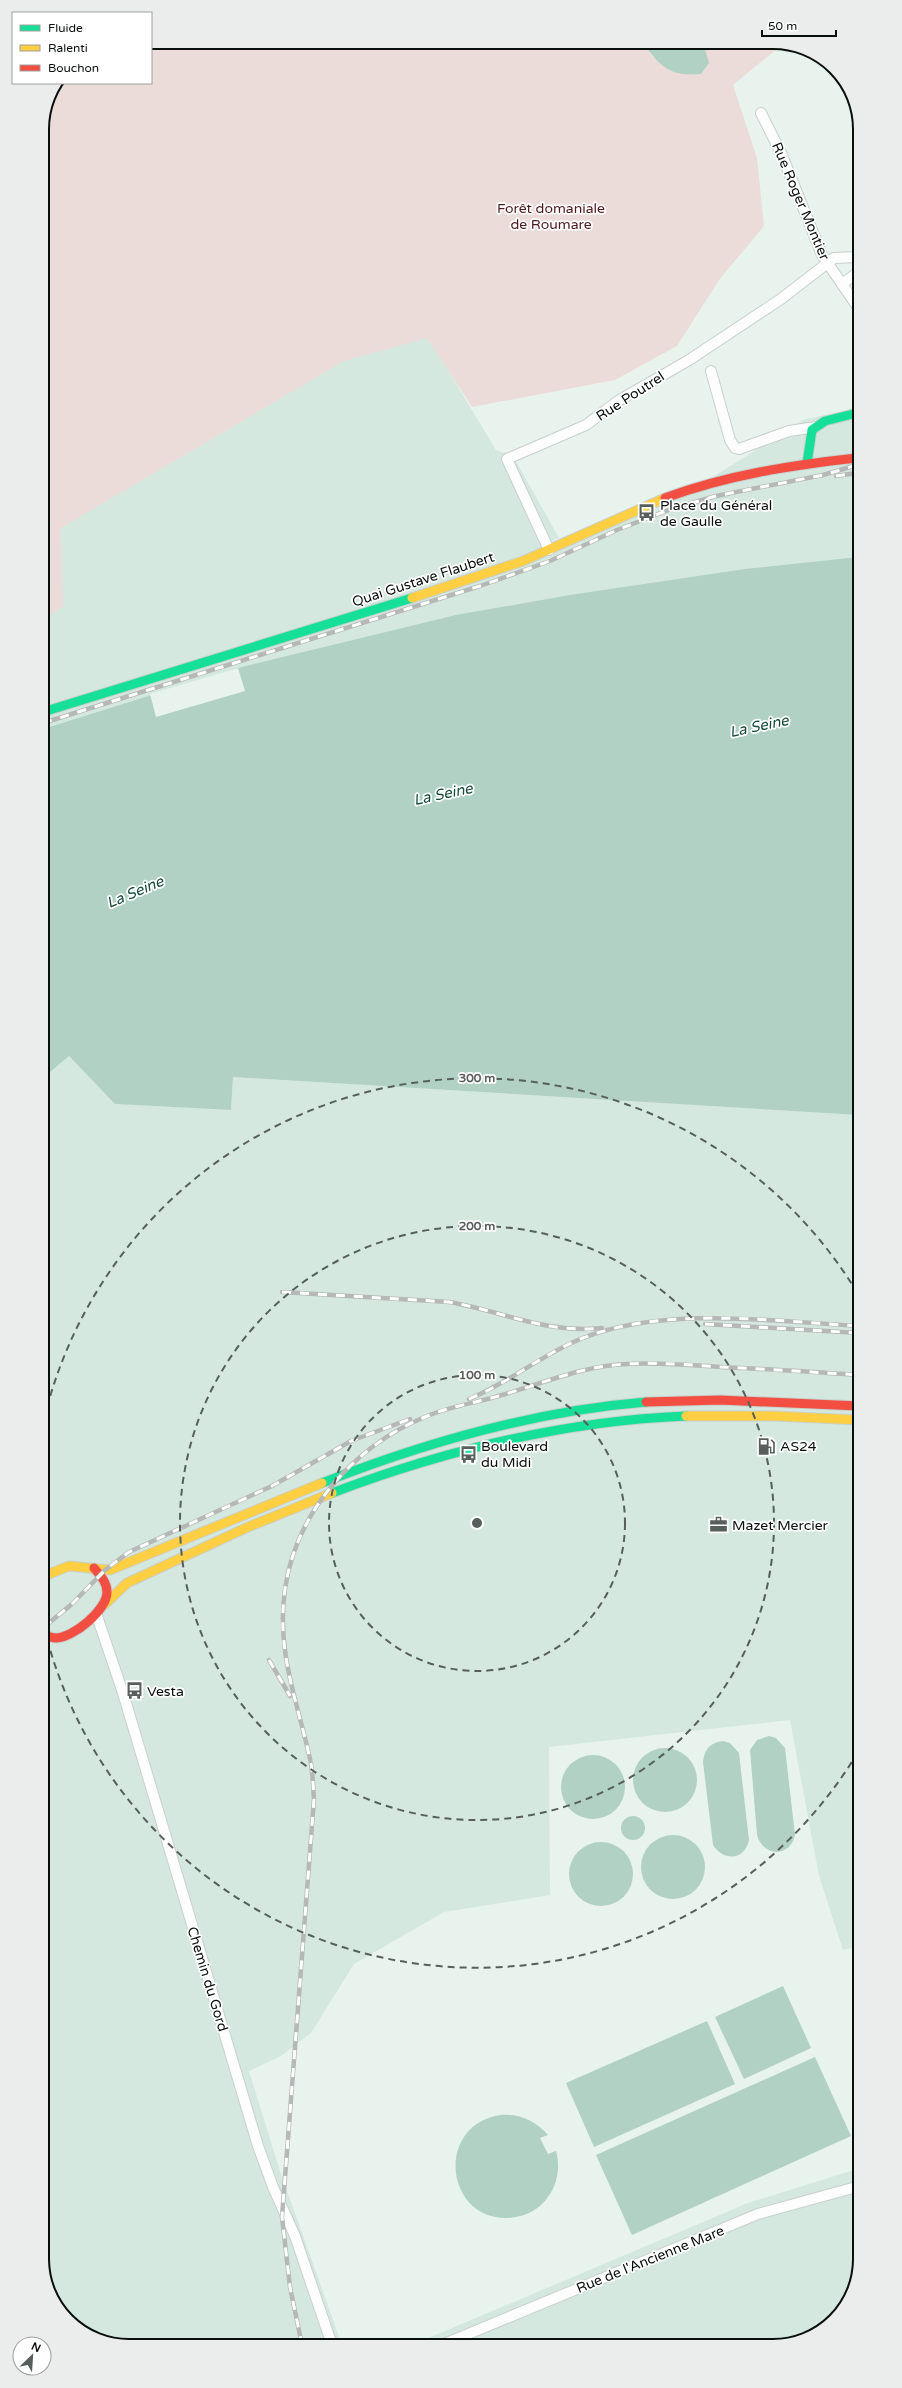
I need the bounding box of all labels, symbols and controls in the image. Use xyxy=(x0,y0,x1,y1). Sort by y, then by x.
legend xyxy=(12,12,152,84)
scale bar xyxy=(762,12,836,38)
text: 50 m xyxy=(768,19,797,33)
text: Fluide xyxy=(48,21,83,35)
text: Ralenti xyxy=(48,41,88,55)
text: Bouchon xyxy=(48,61,99,75)
street label: Rue Roger Montier xyxy=(768,140,833,263)
park label: Forêt domaniale de Roumare xyxy=(497,200,605,233)
street label: Rue Poutrel xyxy=(593,368,668,425)
place label: Place du Général de Gaulle xyxy=(660,497,772,530)
bus stop icon: Place du Général de Gaulle xyxy=(637,503,657,523)
street label: Quai Gustave Flaubert xyxy=(350,548,497,610)
water label: La Seine xyxy=(728,711,792,741)
water label: La Seine xyxy=(412,779,476,809)
water label: La Seine xyxy=(104,871,168,912)
text: 300 m xyxy=(459,1071,495,1085)
text: 200 m xyxy=(459,1219,495,1233)
text: 100 m xyxy=(459,1368,495,1382)
fuel station icon: AS24 xyxy=(757,1436,777,1456)
place label: Boulevard du Midi xyxy=(481,1438,548,1471)
place label: AS24 xyxy=(780,1438,817,1455)
bus stop icon: Boulevard du Midi xyxy=(458,1444,478,1464)
office icon: Mazet Mercier xyxy=(709,1515,729,1535)
centre of rings xyxy=(470,1516,484,1530)
place label: Mazet Mercier xyxy=(732,1517,829,1534)
bus stop icon: Vesta xyxy=(124,1681,144,1701)
place label: Vesta xyxy=(147,1683,184,1700)
street label: Chemin du Gord xyxy=(183,1925,232,2034)
street label: Rue de l'Ancienne Mare xyxy=(574,2222,727,2297)
north arrow xyxy=(12,2336,52,2376)
text: N xyxy=(29,2340,43,2355)

